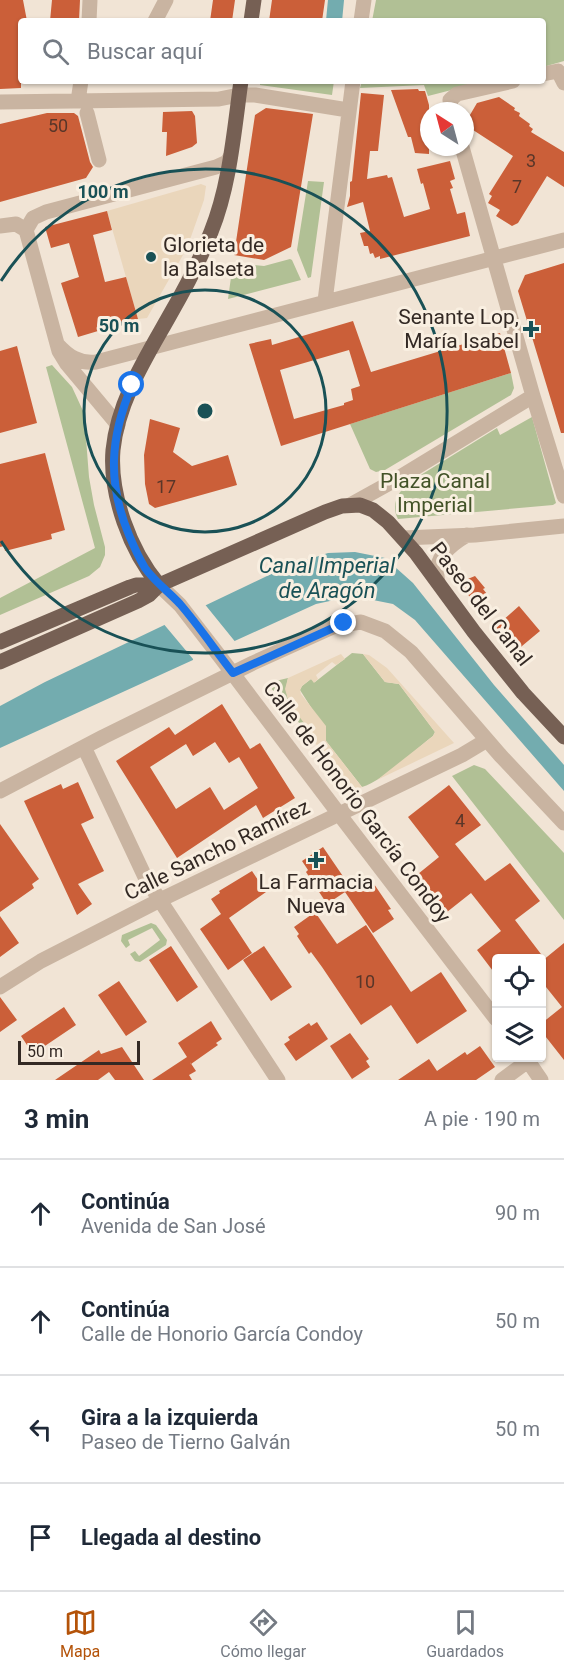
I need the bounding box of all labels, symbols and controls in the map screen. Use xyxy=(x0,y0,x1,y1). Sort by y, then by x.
search box xyxy=(18,18,546,84)
icon: search xyxy=(39,35,72,68)
text: Buscar aquí xyxy=(87,39,203,64)
north arrow xyxy=(420,102,474,156)
house number: 50 xyxy=(48,115,68,136)
house number: 3 xyxy=(526,150,536,171)
house number: 7 xyxy=(512,176,522,197)
text: 100 m xyxy=(77,181,129,202)
place label: Glorieta de la Balseta xyxy=(163,233,264,281)
marker: Glorieta de la Balseta xyxy=(144,250,158,264)
place label: Senante Lop, María Isabel xyxy=(398,305,519,353)
text: 50 m xyxy=(99,315,139,336)
marker: Senante Lop, María Isabel xyxy=(524,322,538,336)
route start xyxy=(118,371,144,397)
centre of rings xyxy=(195,401,215,421)
park label: Plaza Canal Imperial xyxy=(380,469,490,517)
house number: 17 xyxy=(156,476,176,497)
street label: Paseo del Canal xyxy=(425,537,537,671)
water label: Canal Imperial de Aragón xyxy=(259,553,396,603)
route end xyxy=(330,609,356,635)
street label: Calle de Honorio García Condoy xyxy=(258,677,456,928)
street label: Calle Sancho Ramírez xyxy=(120,795,314,905)
house number: 4 xyxy=(455,810,465,831)
marker: La Farmacia Nueva xyxy=(309,853,323,867)
place label: La Farmacia Nueva xyxy=(258,870,374,918)
map controls xyxy=(492,954,546,1062)
button: locate xyxy=(492,954,546,1008)
house number: 10 xyxy=(355,971,375,992)
button: layers xyxy=(492,1008,546,1062)
scale bar xyxy=(18,1038,140,1066)
text: 50 m xyxy=(27,1042,63,1061)
text: 3 min xyxy=(24,1104,89,1134)
text: A pie · 190 m xyxy=(424,1107,540,1131)
text: Continúa xyxy=(81,1189,170,1214)
icon: ahead xyxy=(24,1197,57,1230)
text: 90 m xyxy=(495,1201,540,1225)
text: Avenida de San José xyxy=(81,1214,266,1238)
text: Continúa xyxy=(81,1297,170,1322)
icon: ahead xyxy=(24,1305,57,1338)
text: 50 m xyxy=(495,1309,540,1333)
text: Calle de Honorio García Condoy xyxy=(81,1322,363,1346)
text: Gira a la izquierda xyxy=(81,1405,258,1430)
icon: left xyxy=(24,1413,57,1446)
text: 50 m xyxy=(495,1417,540,1441)
text: Paseo de Tierno Galván xyxy=(81,1430,291,1454)
icon: arrive xyxy=(24,1521,57,1554)
text: Llegada al destino xyxy=(81,1525,261,1550)
tab: Mapa xyxy=(60,1606,100,1661)
tab: Cómo llegar xyxy=(220,1606,306,1661)
tab: Guardados xyxy=(426,1606,504,1661)

